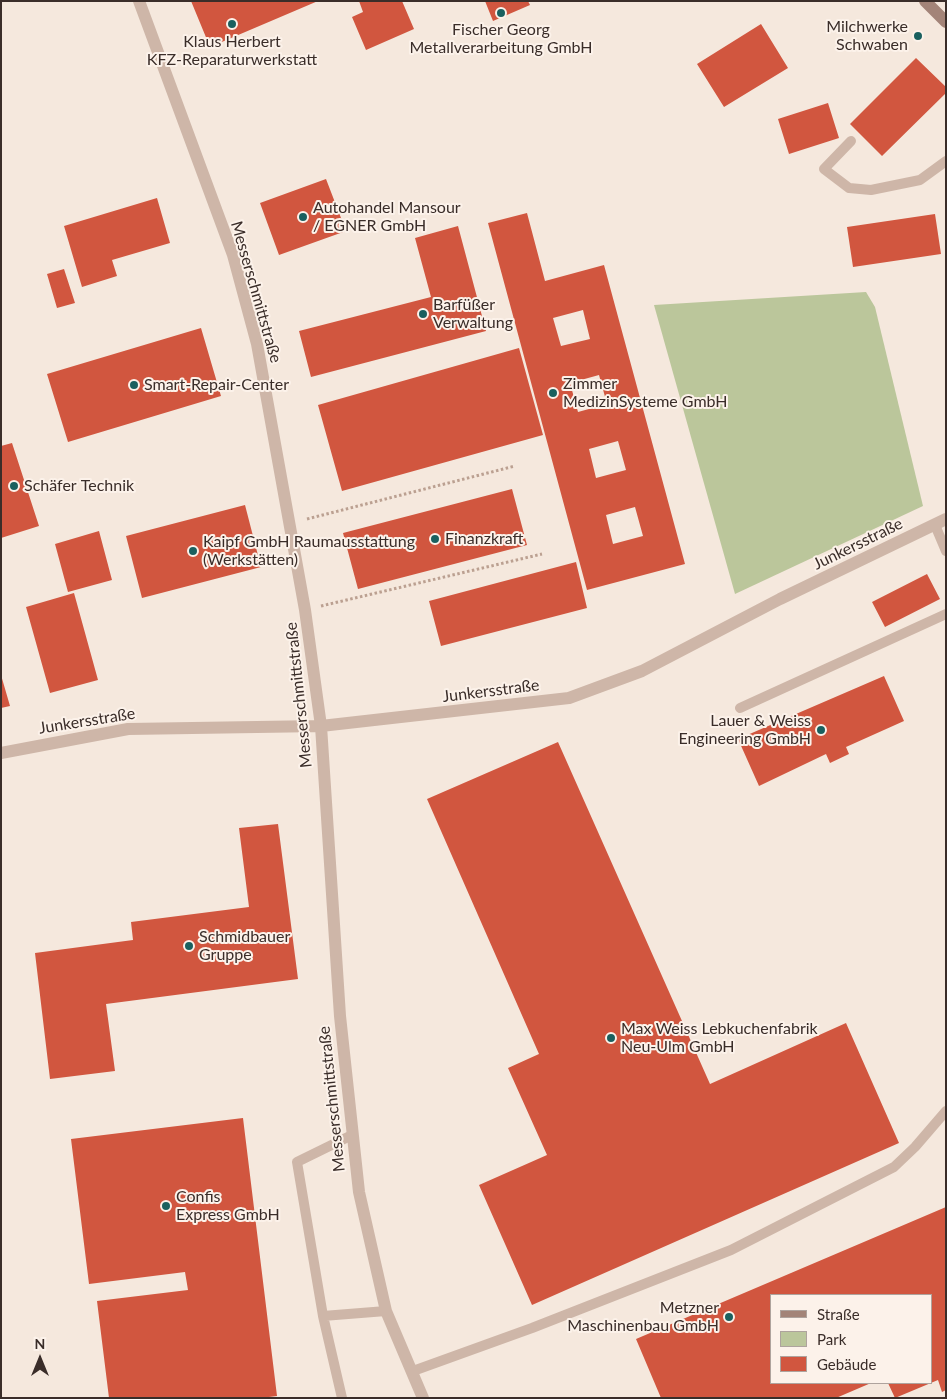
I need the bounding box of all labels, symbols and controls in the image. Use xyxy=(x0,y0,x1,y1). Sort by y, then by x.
marker: Fischer Georg Metallverarbeitung GmbH xyxy=(495,7,507,19)
place label: Milchwerke Schwaben xyxy=(826,17,908,55)
marker: Klaus Herbert KFZ-Reparaturwerkstatt xyxy=(226,18,238,30)
place label: Fischer Georg Metallverarbeitung GmbH xyxy=(409,20,593,58)
marker: Milchwerke Schwaben xyxy=(912,30,924,42)
place label: Klaus Herbert KFZ-Reparaturwerkstatt xyxy=(147,32,317,70)
place label: Autohandel Mansour / EGNER GmbH xyxy=(313,198,461,236)
marker: Autohandel Mansour / EGNER GmbH xyxy=(297,211,309,223)
street label: Messerschmittstraße xyxy=(227,219,285,365)
place label: Barfüßer Verwaltung xyxy=(433,295,513,333)
marker: Barfüßer Verwaltung xyxy=(417,308,429,320)
place label: Zimmer MedizinSysteme GmbH xyxy=(563,374,728,412)
place label: Smart-Repair-Center xyxy=(144,375,289,395)
marker: Smart-Repair-Center xyxy=(128,379,140,391)
marker: Zimmer MedizinSysteme GmbH xyxy=(547,387,559,399)
place label: Schäfer Technik xyxy=(24,476,134,496)
marker: Schäfer Technik xyxy=(8,480,20,492)
street label: Junkersstraße xyxy=(810,514,906,574)
place label: Finanzkraft xyxy=(445,529,524,549)
place label: Kaipf GmbH Raumausstattung (Werkstätten) xyxy=(203,532,415,570)
marker: Finanzkraft xyxy=(429,533,441,545)
marker: Kaipf GmbH Raumausstattung (Werkstätten) xyxy=(187,545,199,557)
street label: Messerschmittstraße xyxy=(282,621,316,769)
street label: Junkersstraße xyxy=(442,676,540,706)
street label: Junkersstraße xyxy=(37,704,137,738)
place label: Lauer & Weiss Engineering GmbH xyxy=(678,711,811,749)
marker: Lauer & Weiss Engineering GmbH xyxy=(815,724,827,736)
place label: Schmidbauer Gruppe xyxy=(199,927,290,965)
marker: Schmidbauer Gruppe xyxy=(183,940,195,952)
place label: Max Weiss Lebkuchenfabrik Neu-Ulm GmbH xyxy=(621,1019,818,1057)
street label: Messerschmittstraße xyxy=(315,1025,349,1173)
marker: Max Weiss Lebkuchenfabrik Neu-Ulm GmbH xyxy=(605,1032,617,1044)
place label: Confis Express GmbH xyxy=(176,1187,280,1225)
marker: Confis Express GmbH xyxy=(160,1200,172,1212)
legend xyxy=(770,1294,932,1384)
place label: Metzner Maschinenbau GmbH xyxy=(567,1298,719,1336)
text: Straße xyxy=(817,1305,860,1323)
marker: Metzner Maschinenbau GmbH xyxy=(723,1311,735,1323)
text: Park xyxy=(817,1330,846,1348)
north arrow xyxy=(15,1334,65,1384)
text: N xyxy=(35,1335,45,1352)
text: Gebäude xyxy=(817,1355,876,1373)

